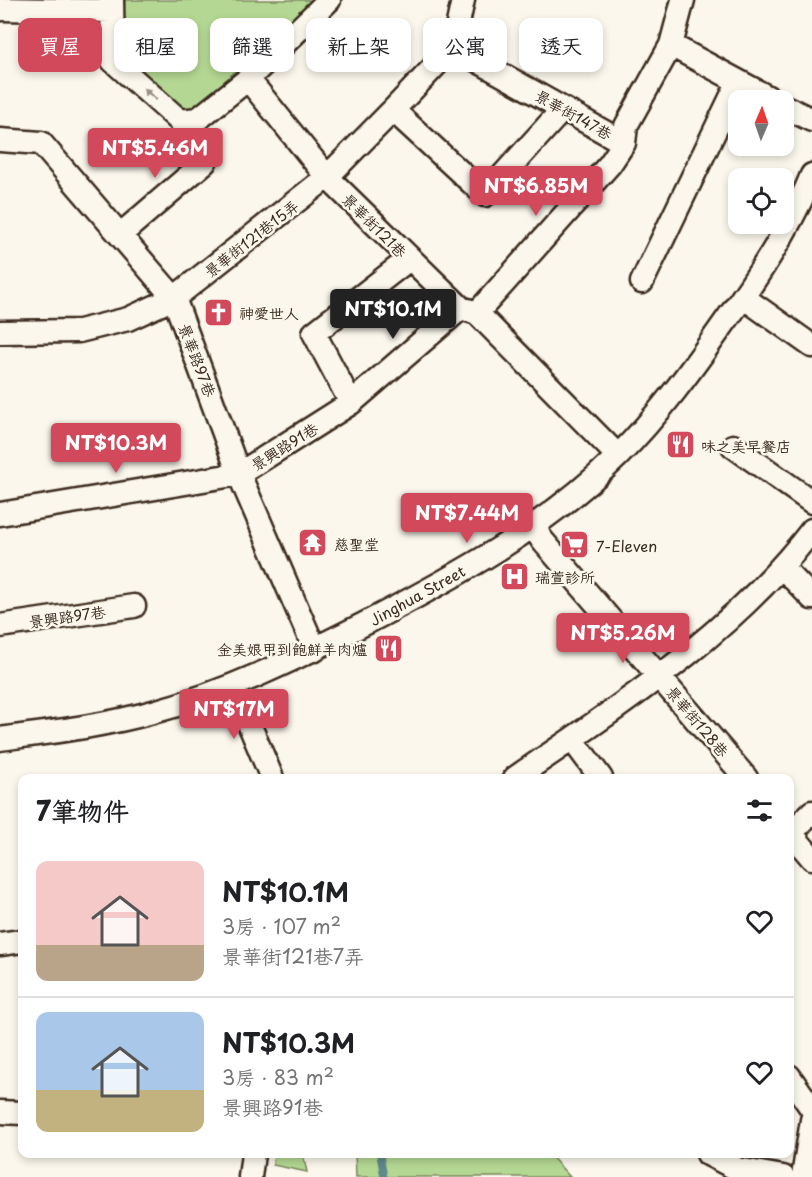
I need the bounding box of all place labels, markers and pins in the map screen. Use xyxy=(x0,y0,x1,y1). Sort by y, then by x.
pin: NT$5.46M xyxy=(93,128,217,179)
pin: NT$6.85M xyxy=(474,166,598,217)
pin: NT$10.1M xyxy=(331,289,455,340)
church icon: 神愛世人 xyxy=(202,296,234,328)
place label: 神愛世人 xyxy=(239,301,299,324)
pin: NT$10.3M xyxy=(54,423,178,474)
restaurant icon: 味之美早餐店 xyxy=(664,429,696,461)
place label: 味之美早餐店 xyxy=(701,434,791,457)
pin: NT$7.44M xyxy=(405,493,529,544)
temple icon: 慈聖堂 xyxy=(297,527,329,559)
supermarket icon: 7-Eleven xyxy=(559,529,591,561)
place label: 慈聖堂 xyxy=(334,532,379,555)
place label: 7-Eleven xyxy=(596,534,657,557)
hospital icon: 瑞萱診所 xyxy=(498,560,530,592)
place label: 瑞萱診所 xyxy=(535,565,595,588)
pin: NT$5.26M xyxy=(561,613,685,664)
restaurant icon: 金美娘甲到飽鮮羊肉爐 xyxy=(372,632,404,664)
place label: 金美娘甲到飽鮮羊肉爐 xyxy=(217,637,367,660)
pin: NT$17M xyxy=(185,689,283,740)

